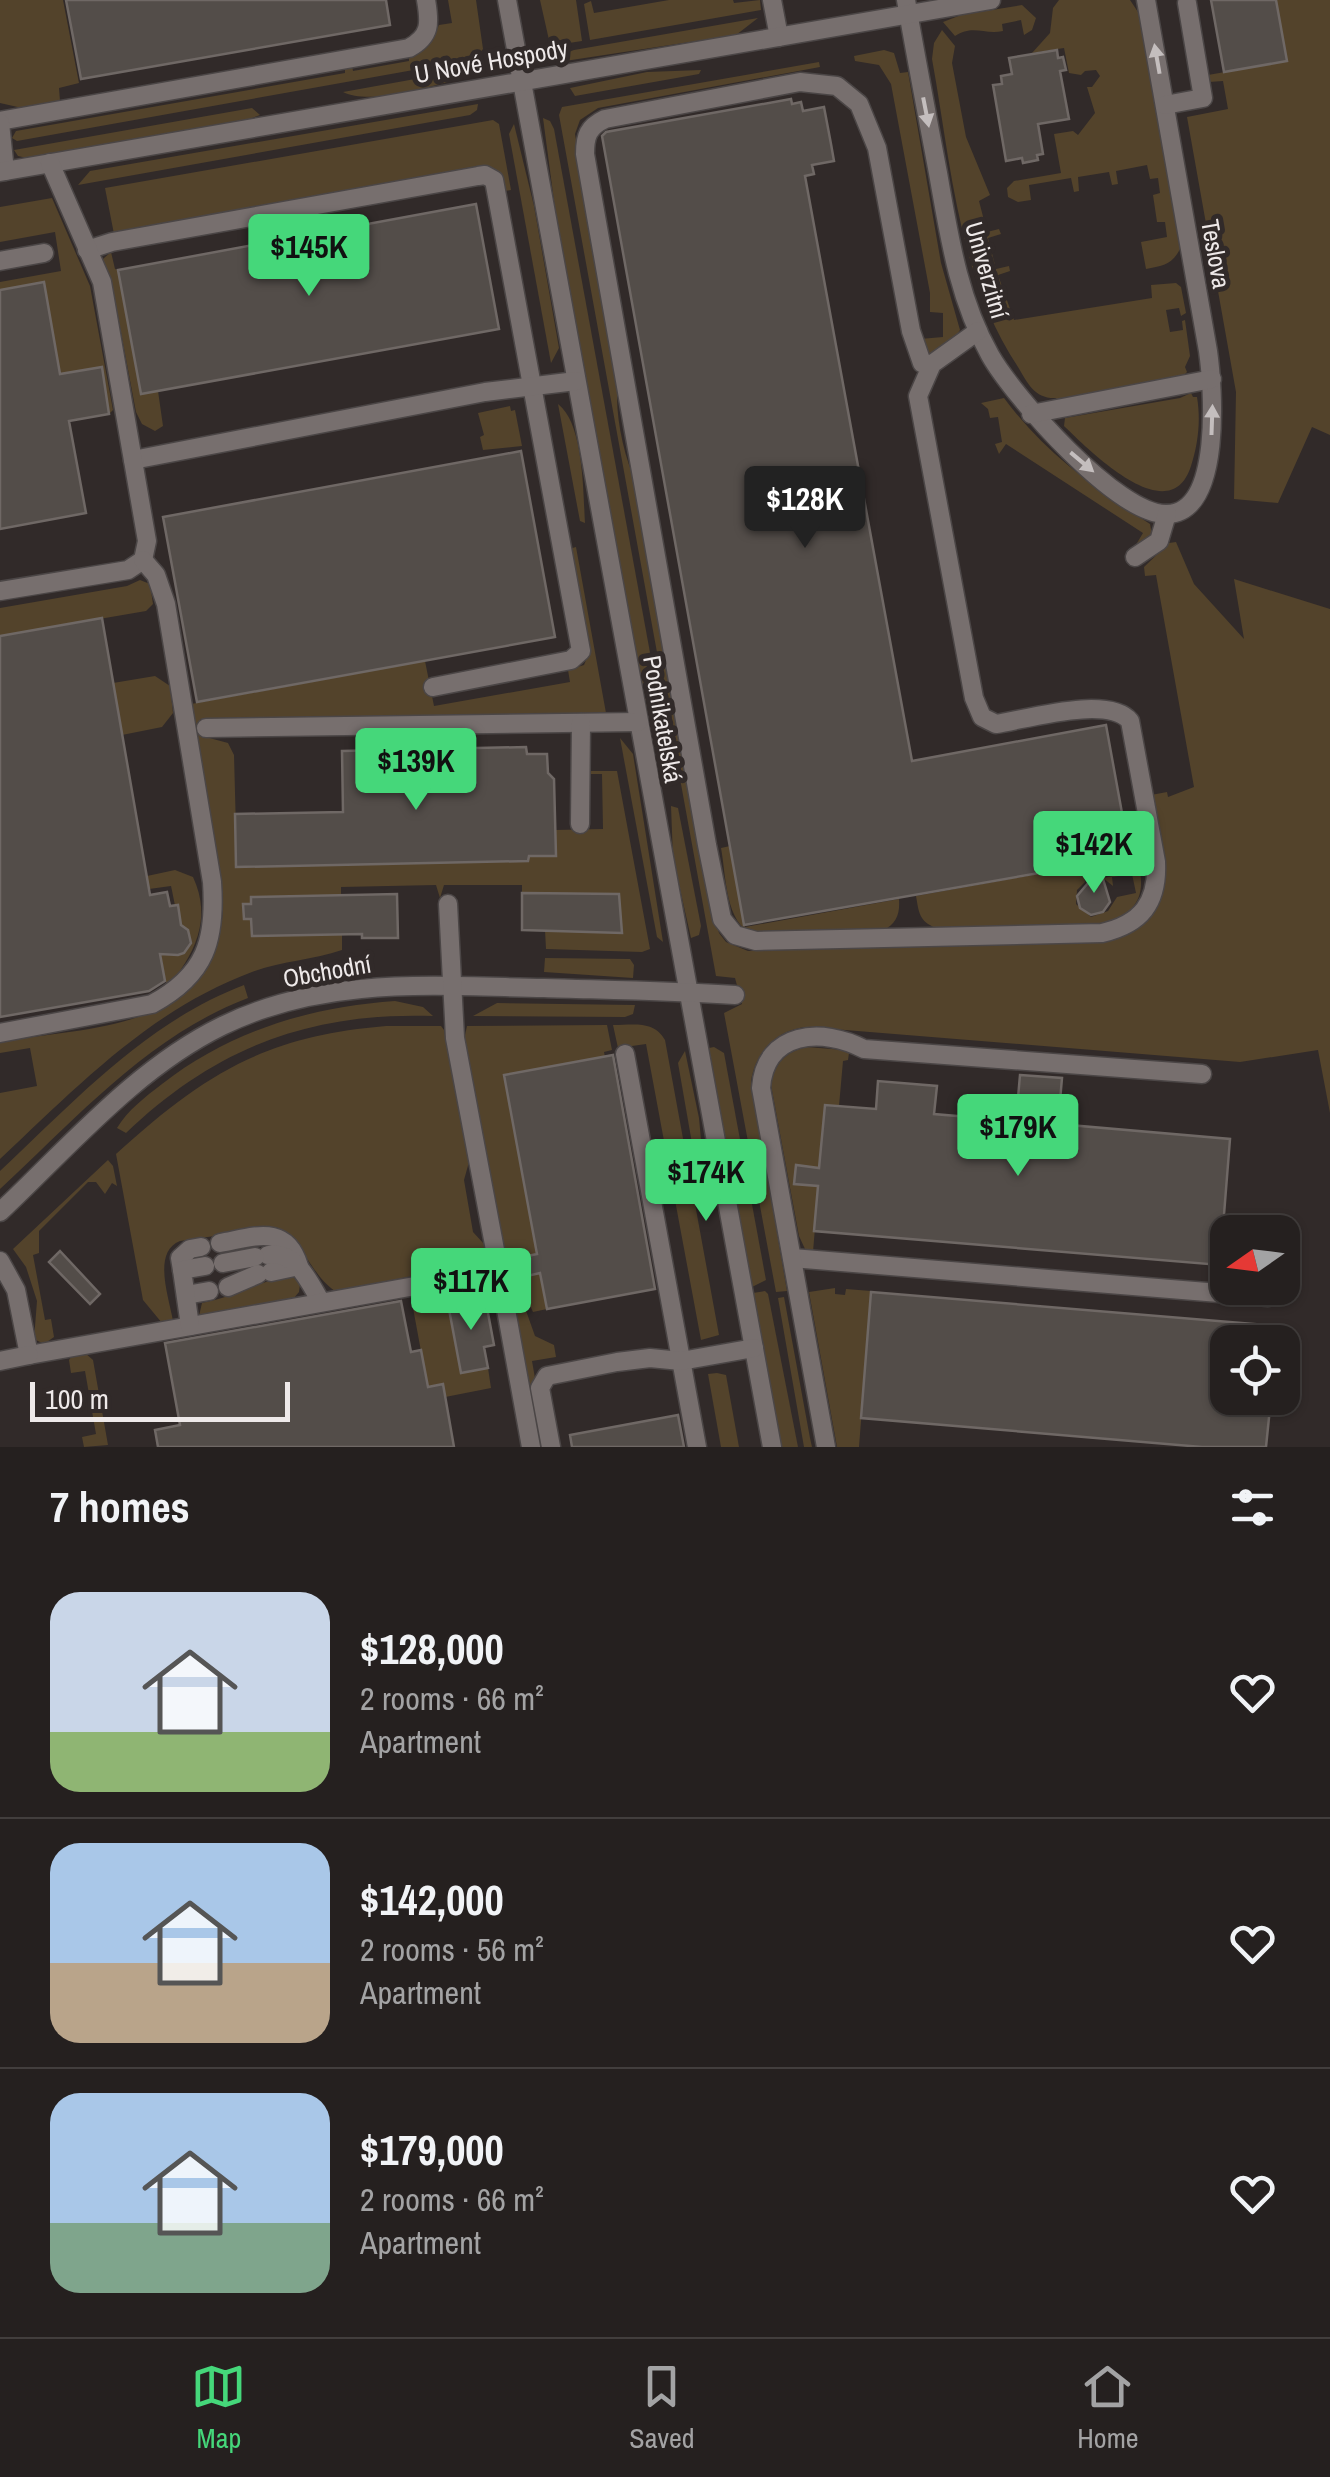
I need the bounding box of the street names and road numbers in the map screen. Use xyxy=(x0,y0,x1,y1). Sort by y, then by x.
street label: U Nové Hospody xyxy=(412,31,571,91)
street label: Teslova xyxy=(1193,217,1239,292)
street label: Univerzitní xyxy=(957,218,1017,323)
street label: Podnikatelská xyxy=(635,653,691,786)
street label: Obchodní xyxy=(280,946,374,995)

